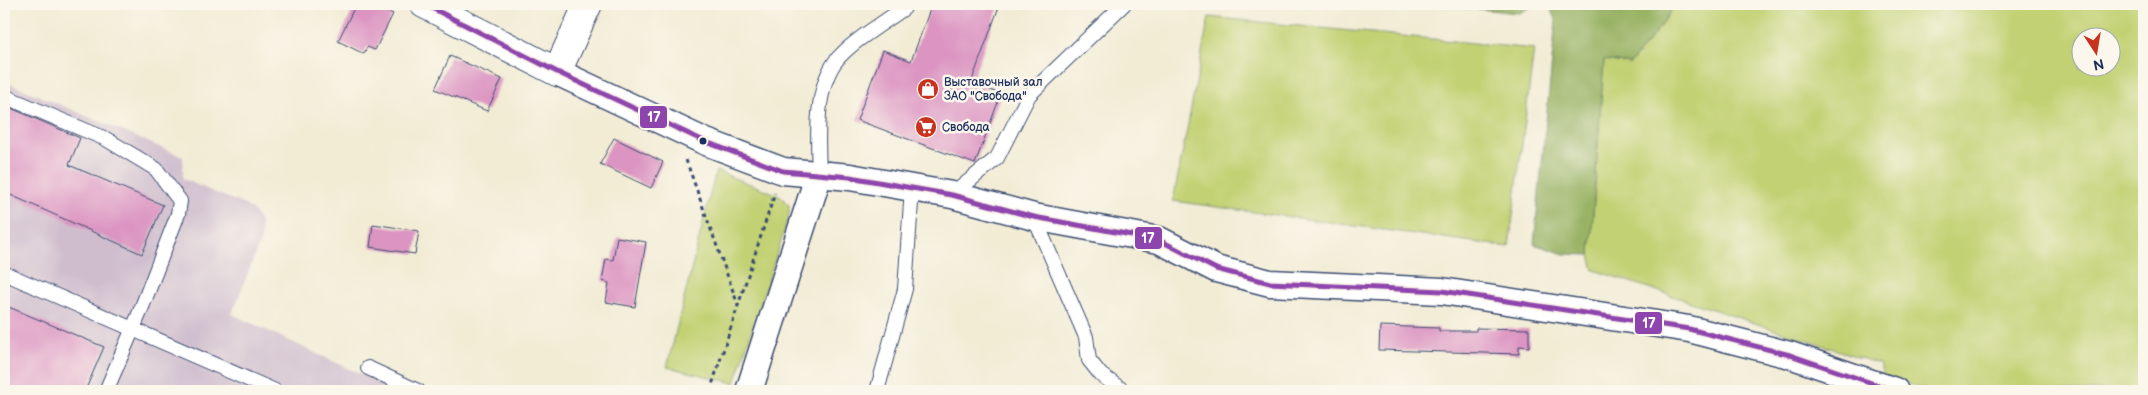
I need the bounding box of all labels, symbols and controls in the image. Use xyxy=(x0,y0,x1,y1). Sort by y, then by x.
north arrow xyxy=(2070,28,2120,78)
text: N xyxy=(2092,55,2106,74)
place label: Выставочный зал ЗАО "Свобода" xyxy=(944,75,1043,104)
shop icon: Выставочный зал ЗАО "Свобода" xyxy=(916,77,940,101)
line badge: 17 xyxy=(639,105,668,129)
text: 17 xyxy=(647,109,661,126)
supermarket icon: Свобода xyxy=(914,115,938,139)
place label: Свобода xyxy=(942,120,990,135)
unlabelled marker xyxy=(698,136,708,146)
line badge: 17 xyxy=(1134,226,1163,250)
text: 17 xyxy=(1141,230,1155,247)
line badge: 17 xyxy=(1634,311,1663,335)
text: 17 xyxy=(1642,315,1656,332)

